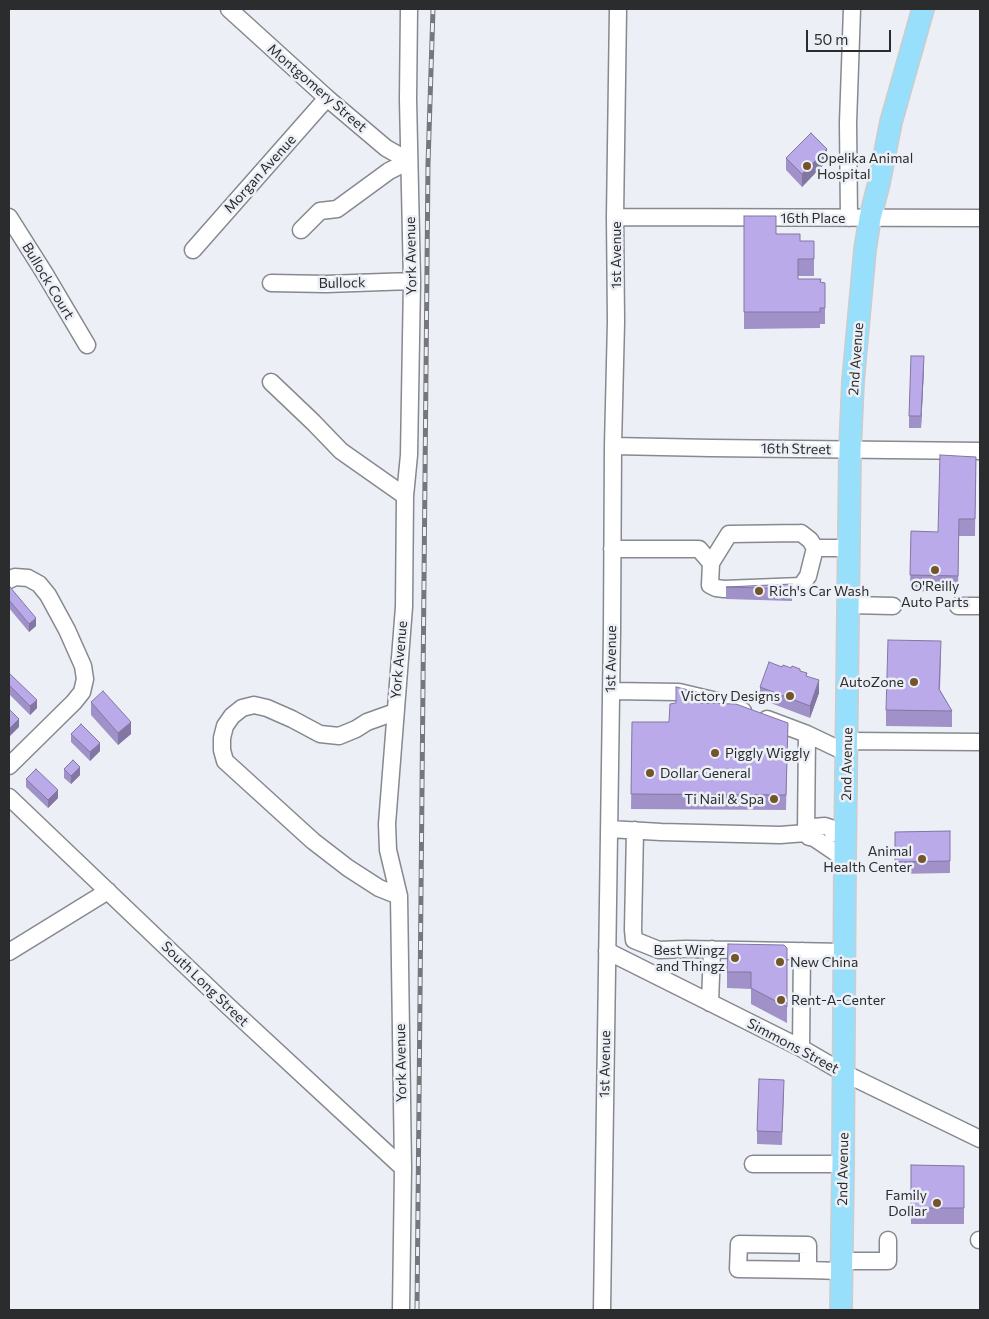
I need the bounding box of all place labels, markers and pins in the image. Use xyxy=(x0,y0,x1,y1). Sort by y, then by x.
place label: Opelika Animal Hospital xyxy=(817,150,913,182)
marker: Opelika Animal Hospital xyxy=(801,160,813,172)
marker: O'Reilly Auto Parts xyxy=(929,564,941,576)
place label: O'Reilly Auto Parts xyxy=(901,578,969,610)
place label: Rich's Car Wash xyxy=(769,583,869,599)
marker: Rich's Car Wash xyxy=(753,585,765,597)
place label: AutoZone xyxy=(839,674,904,690)
marker: AutoZone xyxy=(908,676,920,688)
place label: Victory Designs xyxy=(681,688,780,704)
marker: Victory Designs xyxy=(784,690,796,702)
place label: Piggly Wiggly xyxy=(725,745,810,761)
marker: Piggly Wiggly xyxy=(709,747,721,759)
place label: Dollar General xyxy=(660,765,751,781)
marker: Dollar General xyxy=(644,767,656,779)
place label: Ti Nail & Spa xyxy=(684,791,764,807)
marker: Ti Nail & Spa xyxy=(768,793,780,805)
place label: Animal Health Center xyxy=(823,843,912,876)
marker: Animal Health Center xyxy=(916,853,928,865)
place label: Best Wingz and Thingz xyxy=(653,942,725,974)
marker: Best Wingz and Thingz xyxy=(729,952,741,964)
place label: New China xyxy=(790,954,858,970)
marker: New China xyxy=(774,956,786,968)
place label: Rent-A-Center xyxy=(791,992,886,1008)
marker: Rent-A-Center xyxy=(775,994,787,1006)
place label: Family Dollar xyxy=(885,1187,927,1220)
marker: Family Dollar xyxy=(931,1197,943,1209)

